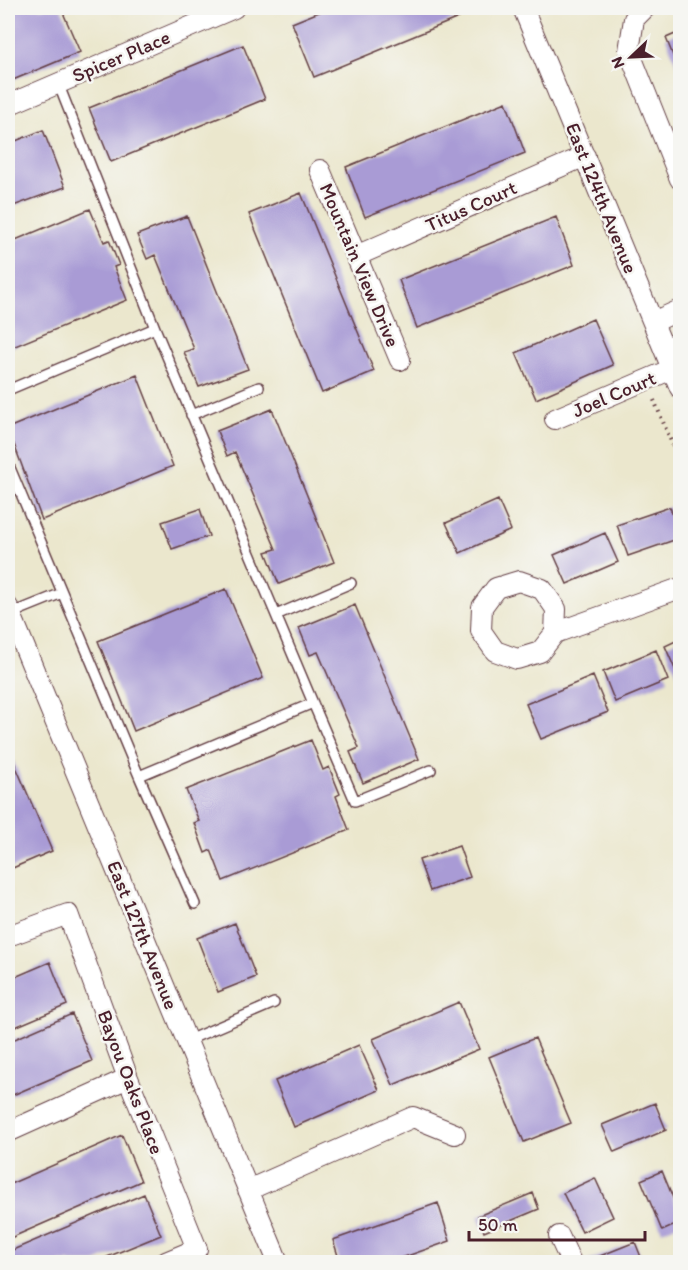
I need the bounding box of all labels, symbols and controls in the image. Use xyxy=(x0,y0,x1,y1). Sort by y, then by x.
street label: Spicer Place xyxy=(68,25,174,87)
north arrow xyxy=(601,27,661,87)
text: N xyxy=(607,54,629,71)
street label: East 124th Avenue xyxy=(561,119,643,277)
street label: Titus Court xyxy=(421,175,521,237)
street label: Mountain View Drive xyxy=(315,179,405,351)
street label: Joel Court xyxy=(569,366,659,422)
street label: East 127th Avenue xyxy=(102,857,184,1013)
street label: Bayou Oaks Place xyxy=(92,1007,170,1157)
scale bar xyxy=(469,1204,644,1242)
text: 50 m xyxy=(478,1214,518,1236)

